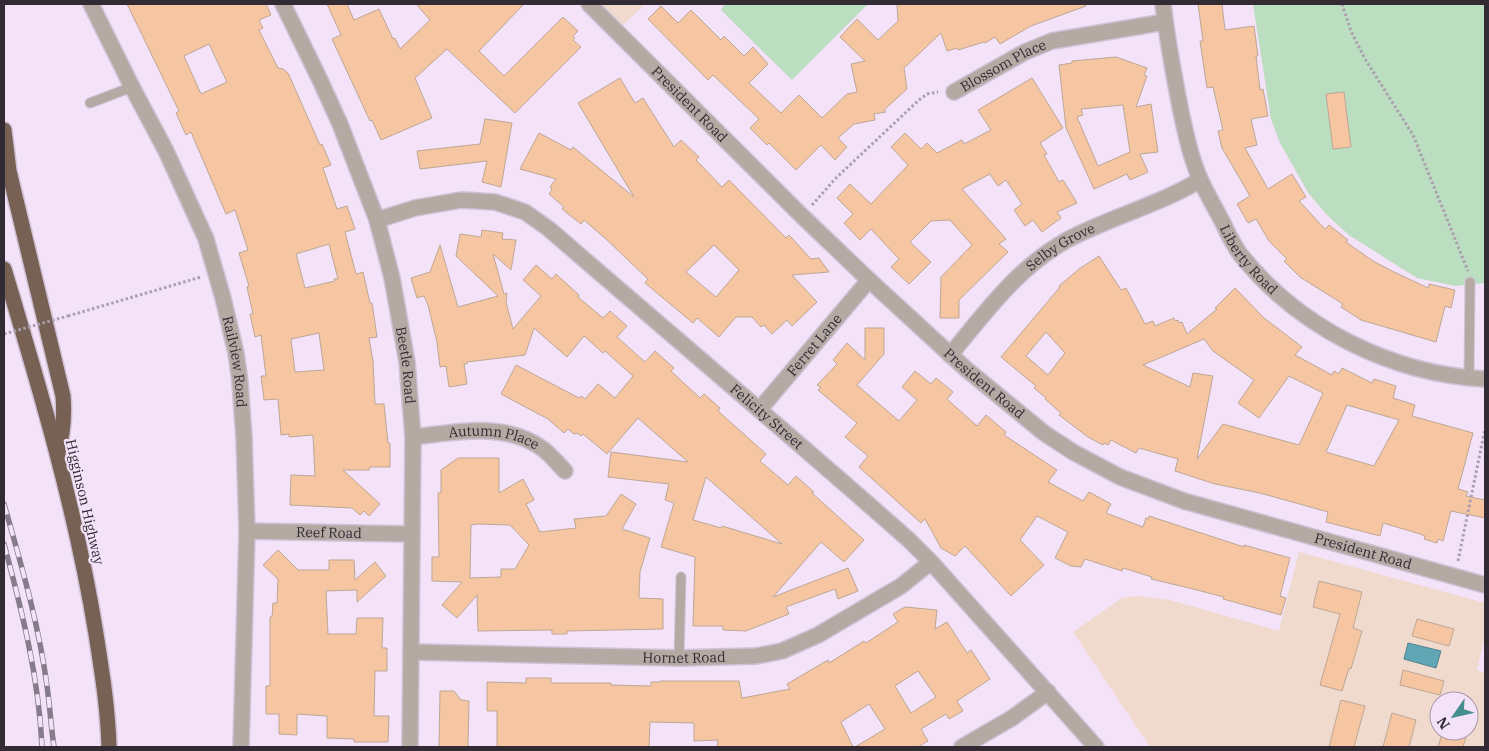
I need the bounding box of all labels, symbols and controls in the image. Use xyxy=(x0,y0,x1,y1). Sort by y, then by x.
street label: Blossom Place xyxy=(957,35,1049,96)
street label: President Road xyxy=(648,62,732,146)
street label: Selby Grove xyxy=(1022,219,1098,275)
street label: Liberty Road xyxy=(1216,222,1282,299)
street label: Ferret Lane xyxy=(783,310,846,380)
street label: Railview Road xyxy=(219,314,251,409)
street label: Beetle Road xyxy=(392,325,419,405)
street label: President Road xyxy=(940,344,1029,423)
street label: Felicity Street xyxy=(726,380,807,453)
street label: Autumn Place xyxy=(448,421,543,453)
street label: Higginson Highway xyxy=(62,437,108,567)
street label: Reef Road xyxy=(296,523,362,542)
street label: President Road xyxy=(1312,529,1414,573)
street label: Hornet Road xyxy=(642,648,726,667)
north arrow xyxy=(1429,691,1479,741)
text: N xyxy=(1433,714,1454,733)

